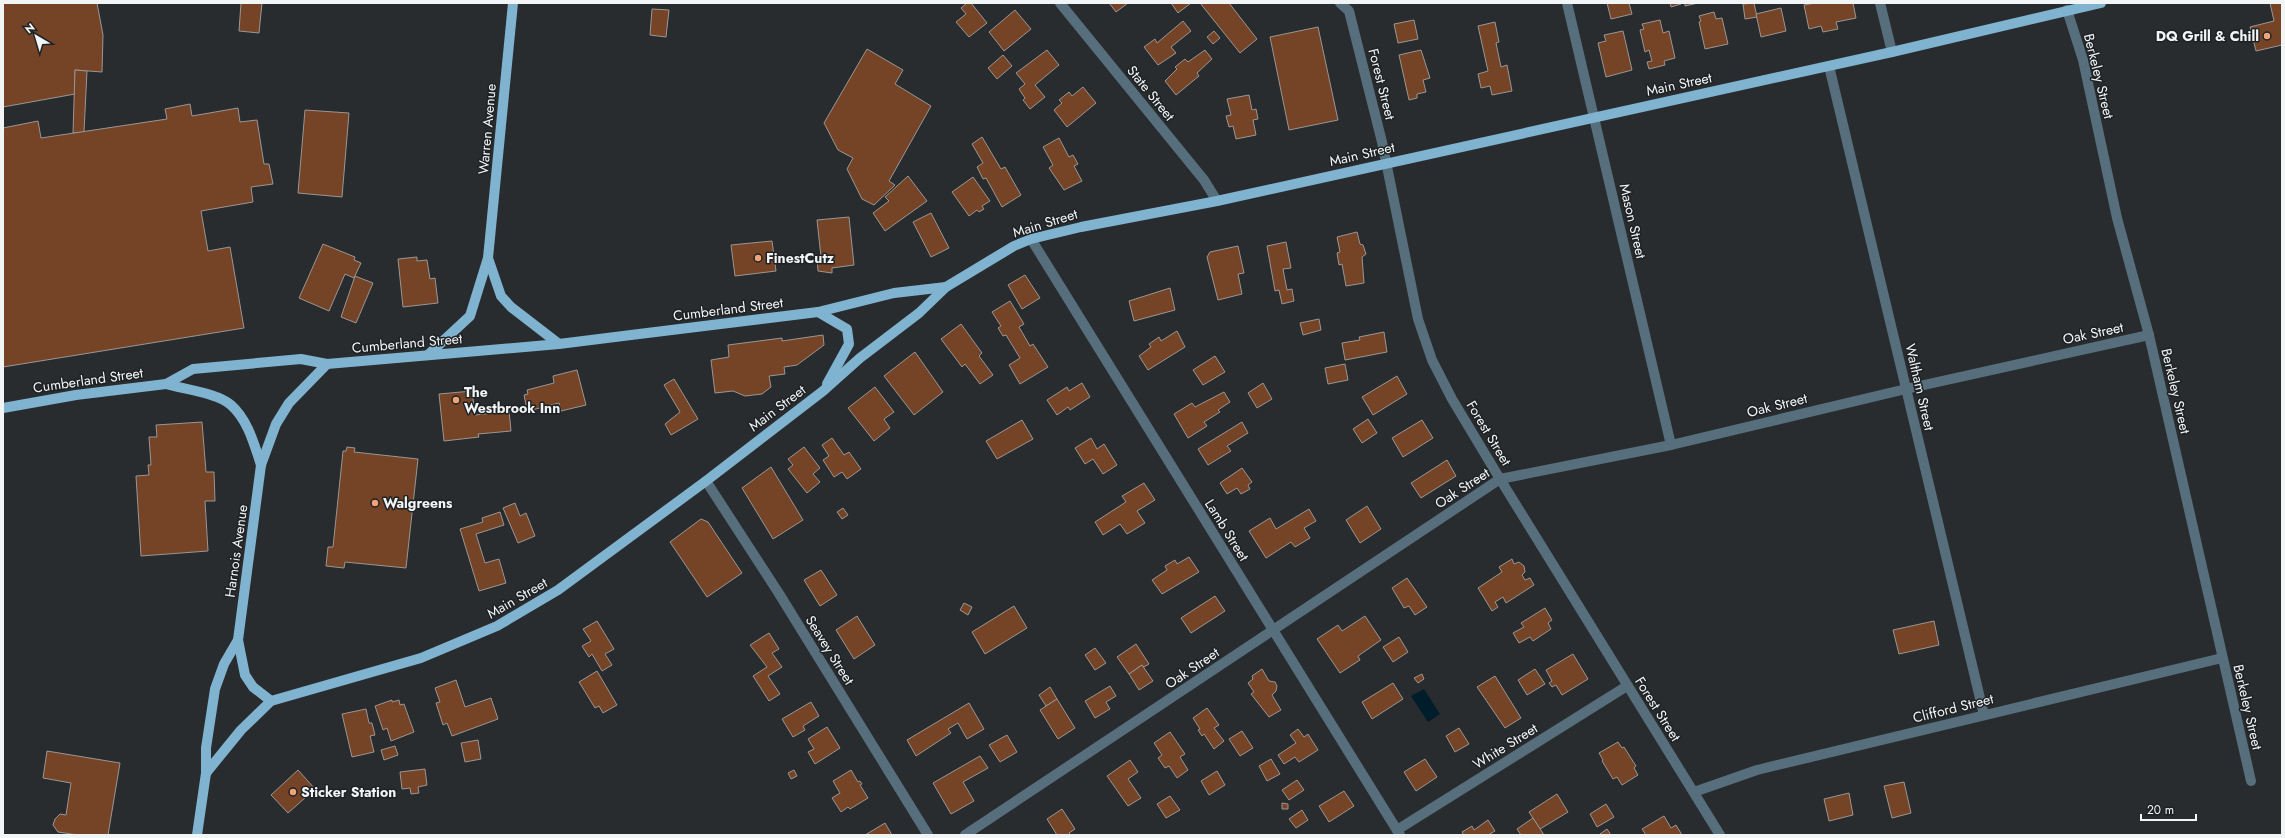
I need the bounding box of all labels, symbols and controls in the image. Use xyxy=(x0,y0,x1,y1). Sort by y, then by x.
north arrow xyxy=(16,16,56,56)
text: N xyxy=(21,19,38,37)
place label: DQ Grill & Chill xyxy=(2156,26,2259,46)
street label: Berkeley Street xyxy=(2079,31,2119,121)
marker: DQ Grill & Chill xyxy=(2262,31,2272,41)
street label: Forest Street xyxy=(1364,46,1401,122)
street label: State Street xyxy=(1122,61,1180,125)
street label: Main Street xyxy=(1644,67,1714,101)
street label: Warren Avenue xyxy=(473,83,501,175)
street label: Main Street xyxy=(1327,137,1397,171)
street label: Mason Street xyxy=(1615,182,1651,261)
street label: Main Street xyxy=(1010,204,1080,242)
place label: FinestCutz xyxy=(766,248,835,268)
marker: FinestCutz xyxy=(753,253,763,263)
street label: Cumberland Street xyxy=(672,292,785,326)
street label: Oak Street xyxy=(2061,317,2126,349)
street label: Cumberland Street xyxy=(351,328,464,358)
street label: Waltham Street xyxy=(1900,342,1940,433)
street label: Berkeley Street xyxy=(2156,346,2196,436)
street label: Cumberland Street xyxy=(32,362,145,398)
street label: Main Street xyxy=(744,380,810,436)
place label: The Westbrook Inn xyxy=(464,382,560,418)
street label: Oak Street xyxy=(1745,388,1810,422)
marker: The Westbrook Inn xyxy=(451,395,461,405)
street label: Forest Street xyxy=(1462,397,1517,470)
street label: Oak Street xyxy=(1431,463,1494,513)
place label: Walgreens xyxy=(383,493,453,513)
street label: Lamb Street xyxy=(1200,495,1254,565)
marker: Walgreens xyxy=(370,498,380,508)
street label: Harnois Avenue xyxy=(220,503,252,599)
street label: Main Street xyxy=(483,572,551,623)
street label: Seavey Street xyxy=(801,612,860,689)
street label: Oak Street xyxy=(1161,642,1224,694)
street label: Berkeley Street xyxy=(2228,662,2268,752)
street label: Forest Street xyxy=(1630,673,1686,746)
street label: Clifford Street xyxy=(1911,688,1996,728)
street label: White Street xyxy=(1469,718,1542,774)
place label: Sticker Station xyxy=(301,782,396,802)
marker: Sticker Station xyxy=(288,787,298,797)
scale bar xyxy=(2141,796,2196,822)
text: 20 m xyxy=(2147,801,2174,819)

